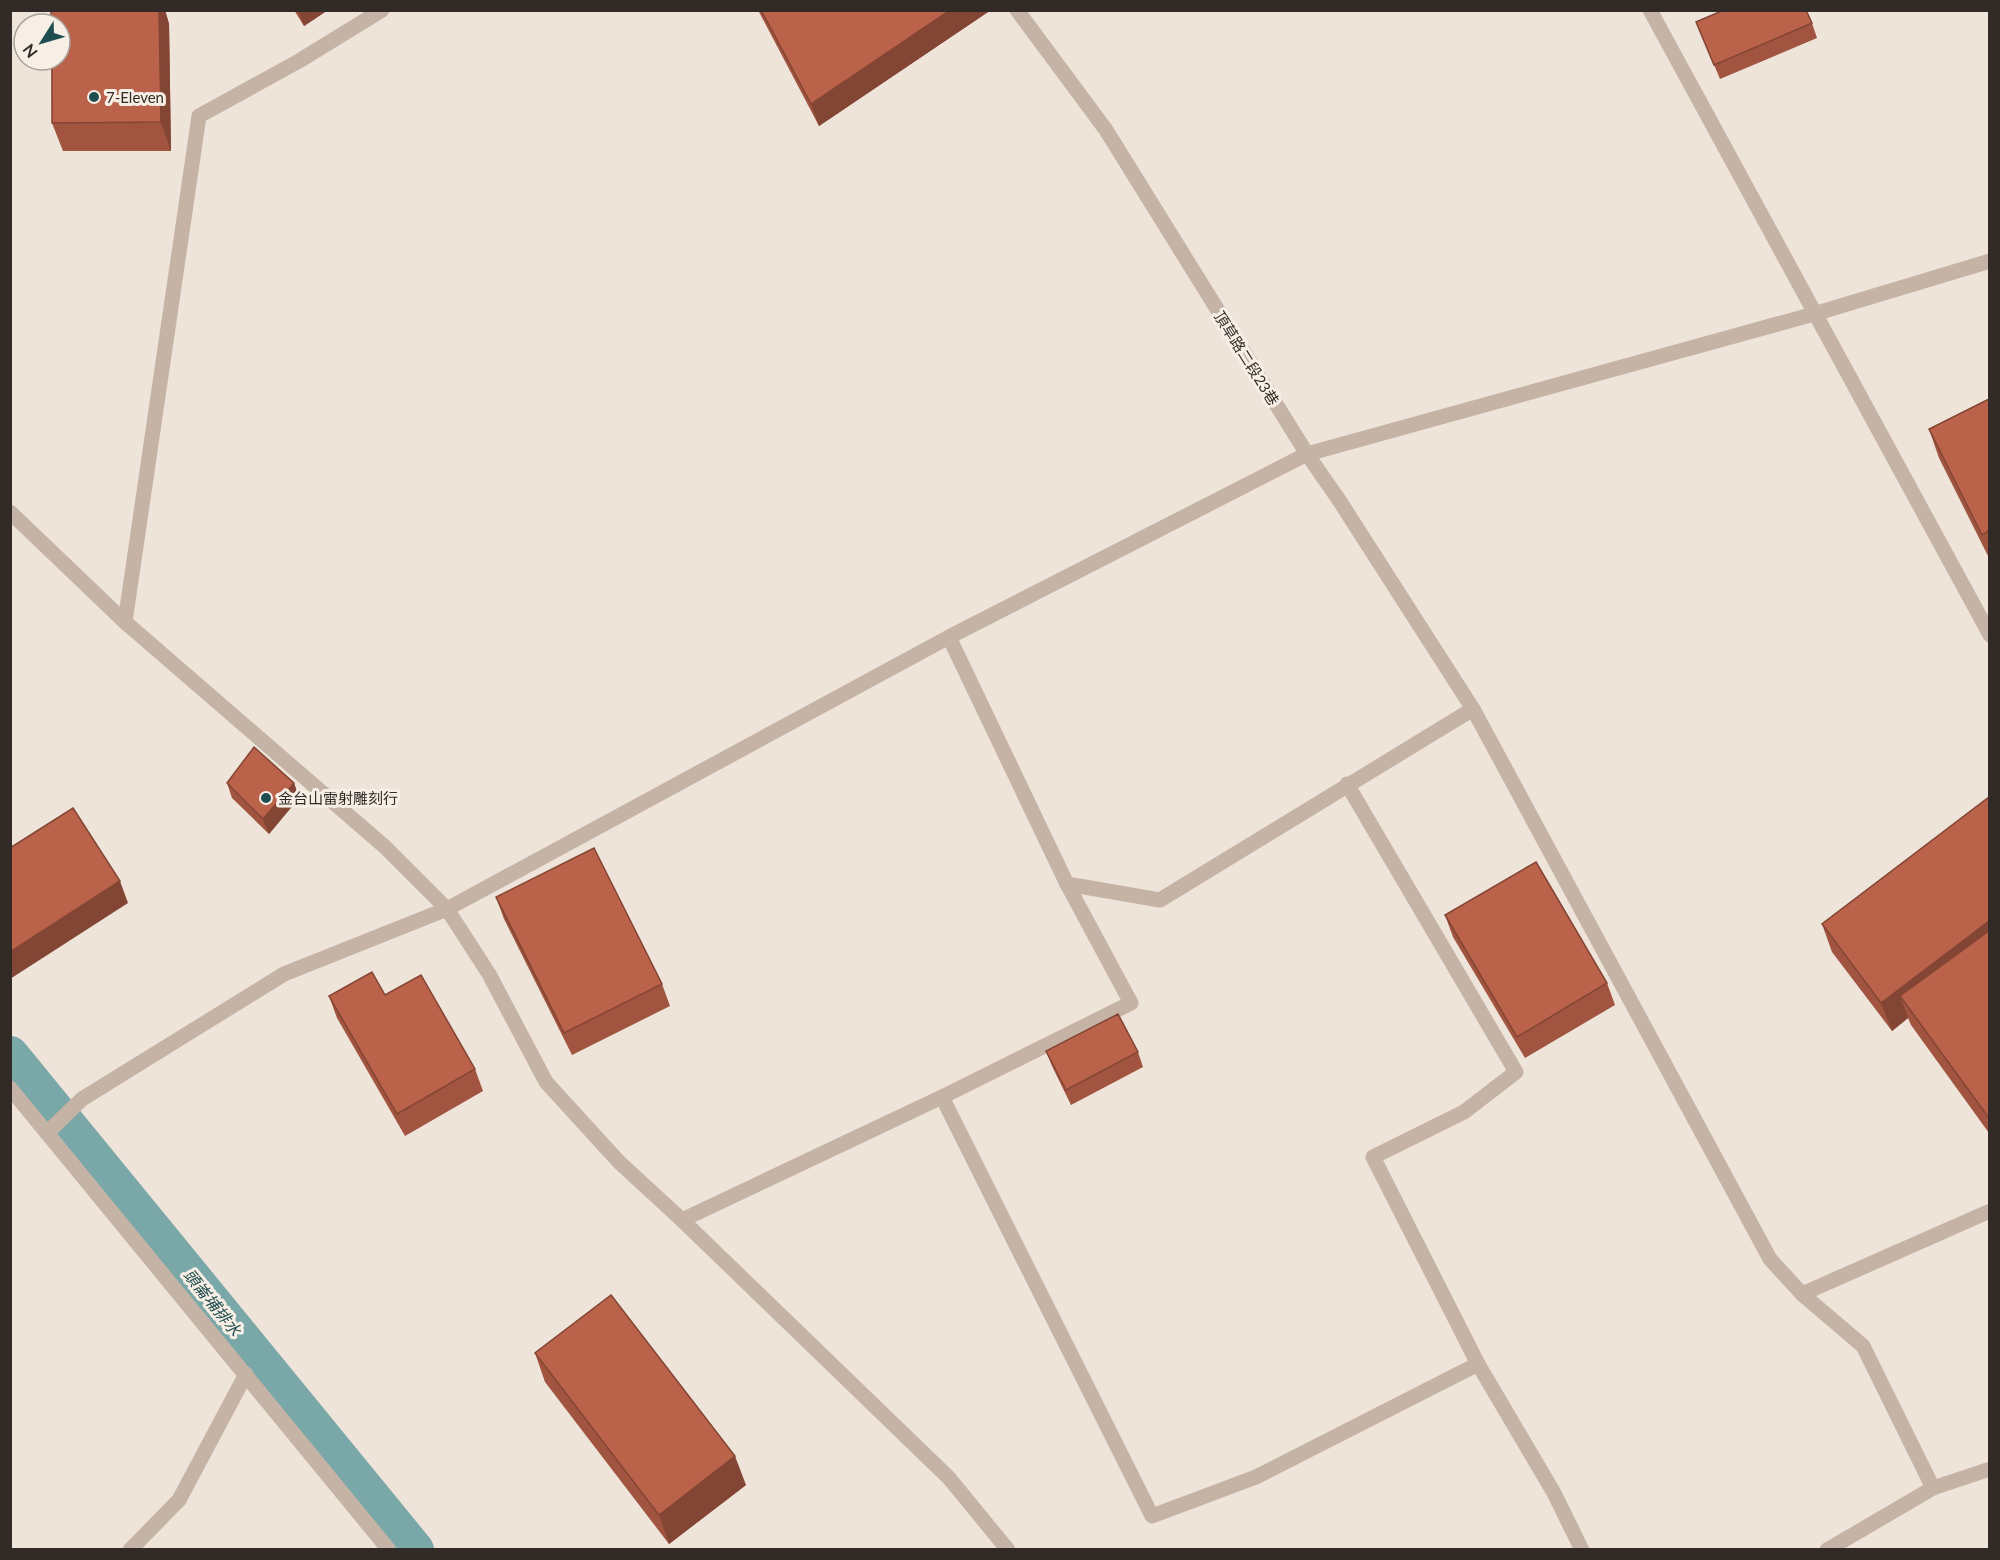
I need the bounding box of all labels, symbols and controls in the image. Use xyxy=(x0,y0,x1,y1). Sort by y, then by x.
north arrow xyxy=(12,12,72,72)
text: N xyxy=(18,41,41,62)
place label: 7-Eleven xyxy=(106,88,164,106)
marker: 7-Eleven xyxy=(87,90,101,104)
street label: 頂草路二段23巷 xyxy=(1211,308,1283,408)
place label: 金台山雷射雕刻行 xyxy=(278,789,398,807)
marker: 金台山雷射雕刻行 xyxy=(259,791,273,805)
water label: 頭崙埔排水 xyxy=(180,1265,246,1340)

